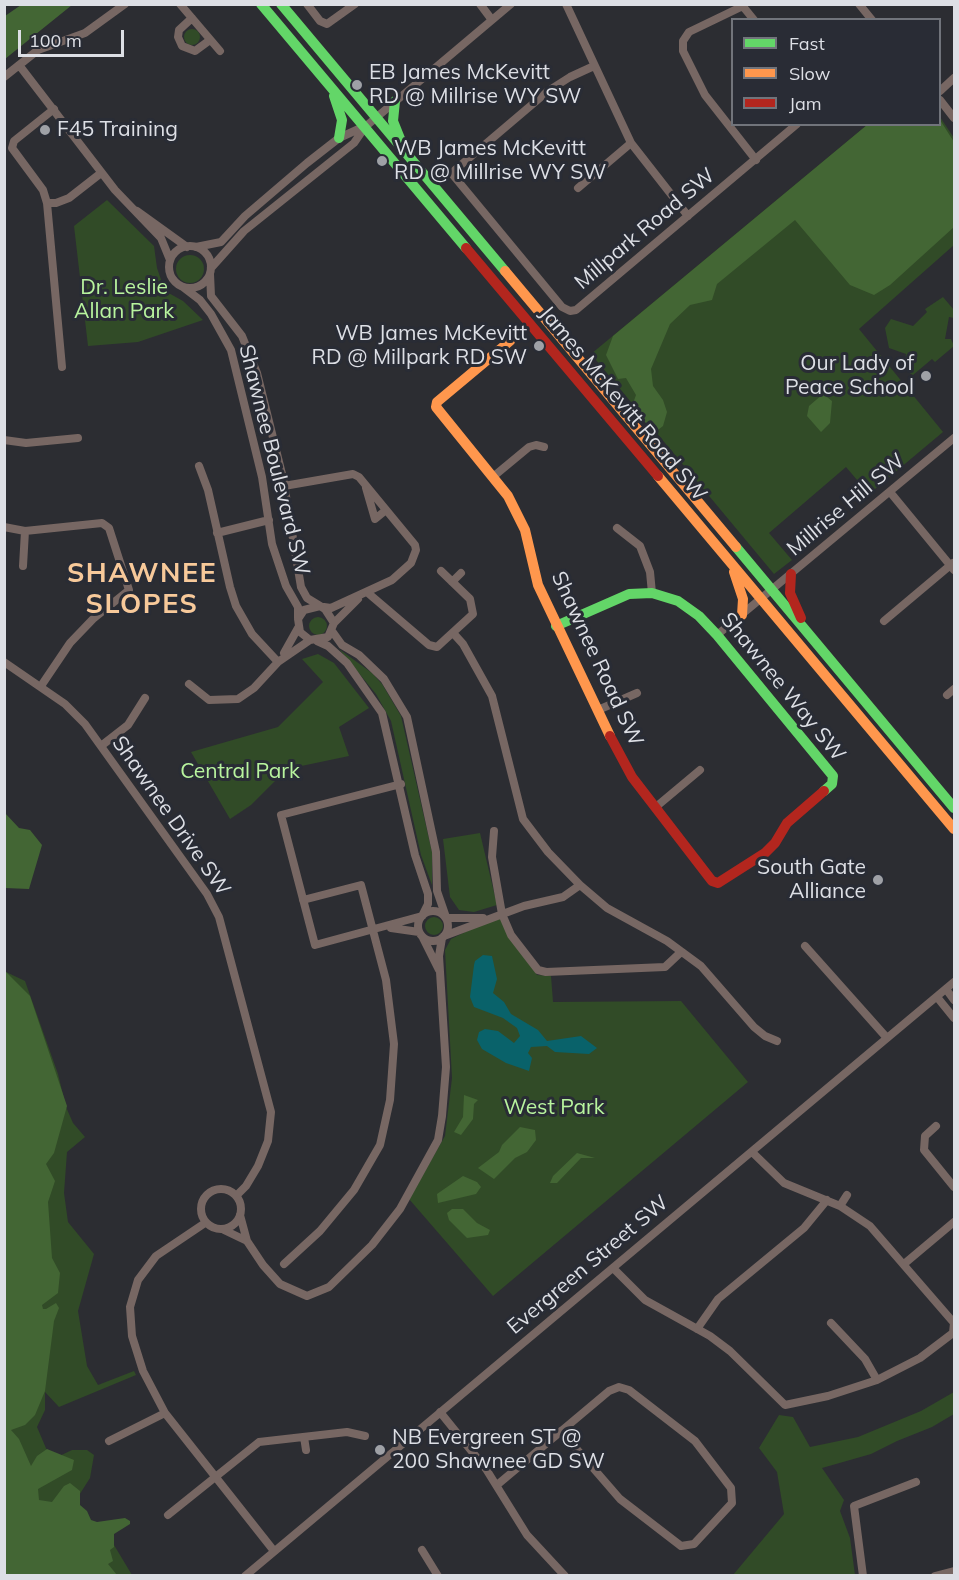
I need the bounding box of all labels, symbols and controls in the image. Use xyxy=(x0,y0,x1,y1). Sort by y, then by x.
scale bar xyxy=(21,18,128,56)
legend xyxy=(731,18,941,126)
text: 100 m xyxy=(29,29,82,52)
text: Fast xyxy=(789,32,825,55)
place label: EB James McKevitt RD @ Millrise WY SW xyxy=(369,60,581,110)
text: Slow xyxy=(789,62,830,85)
marker: EB James McKevitt RD @ Millrise WY SW xyxy=(350,78,364,92)
text: Jam xyxy=(789,92,822,115)
place label: F45 Training xyxy=(57,117,178,143)
marker: F45 Training xyxy=(38,123,52,137)
place label: WB James McKevitt RD @ Millrise WY SW xyxy=(394,136,606,186)
marker: WB James McKevitt RD @ Millrise WY SW xyxy=(375,154,389,168)
street label: Millpark Road SW xyxy=(570,163,720,295)
park label: Dr. Leslie Allan Park xyxy=(74,275,174,325)
street label: James McKevitt Road SW xyxy=(534,301,712,507)
place label: WB James McKevitt RD @ Millpark RD SW xyxy=(311,321,527,371)
marker: WB James McKevitt RD @ Millpark RD SW xyxy=(532,339,546,353)
street label: Shawnee Boulevard SW xyxy=(233,342,315,578)
place label: Our Lady of Peace School xyxy=(785,351,914,401)
marker: Our Lady of Peace School xyxy=(919,369,933,383)
street label: Millrise Hill SW xyxy=(782,449,910,561)
district label: SHAWNEE SLOPES xyxy=(67,558,217,621)
street label: Shawnee Road SW xyxy=(545,568,649,750)
street label: Shawnee Way SW xyxy=(715,607,851,767)
street label: Shawnee Drive SW xyxy=(106,731,236,901)
park label: Central Park xyxy=(180,759,300,785)
place label: South Gate Alliance xyxy=(757,855,866,905)
marker: South Gate Alliance xyxy=(871,873,885,887)
park label: West Park xyxy=(504,1095,604,1121)
street label: Evergreen Street SW xyxy=(502,1190,674,1340)
place label: NB Evergreen ST @ 200 Shawnee GD SW xyxy=(392,1425,605,1475)
marker: NB Evergreen ST @ 200 Shawnee GD SW xyxy=(373,1443,387,1457)

